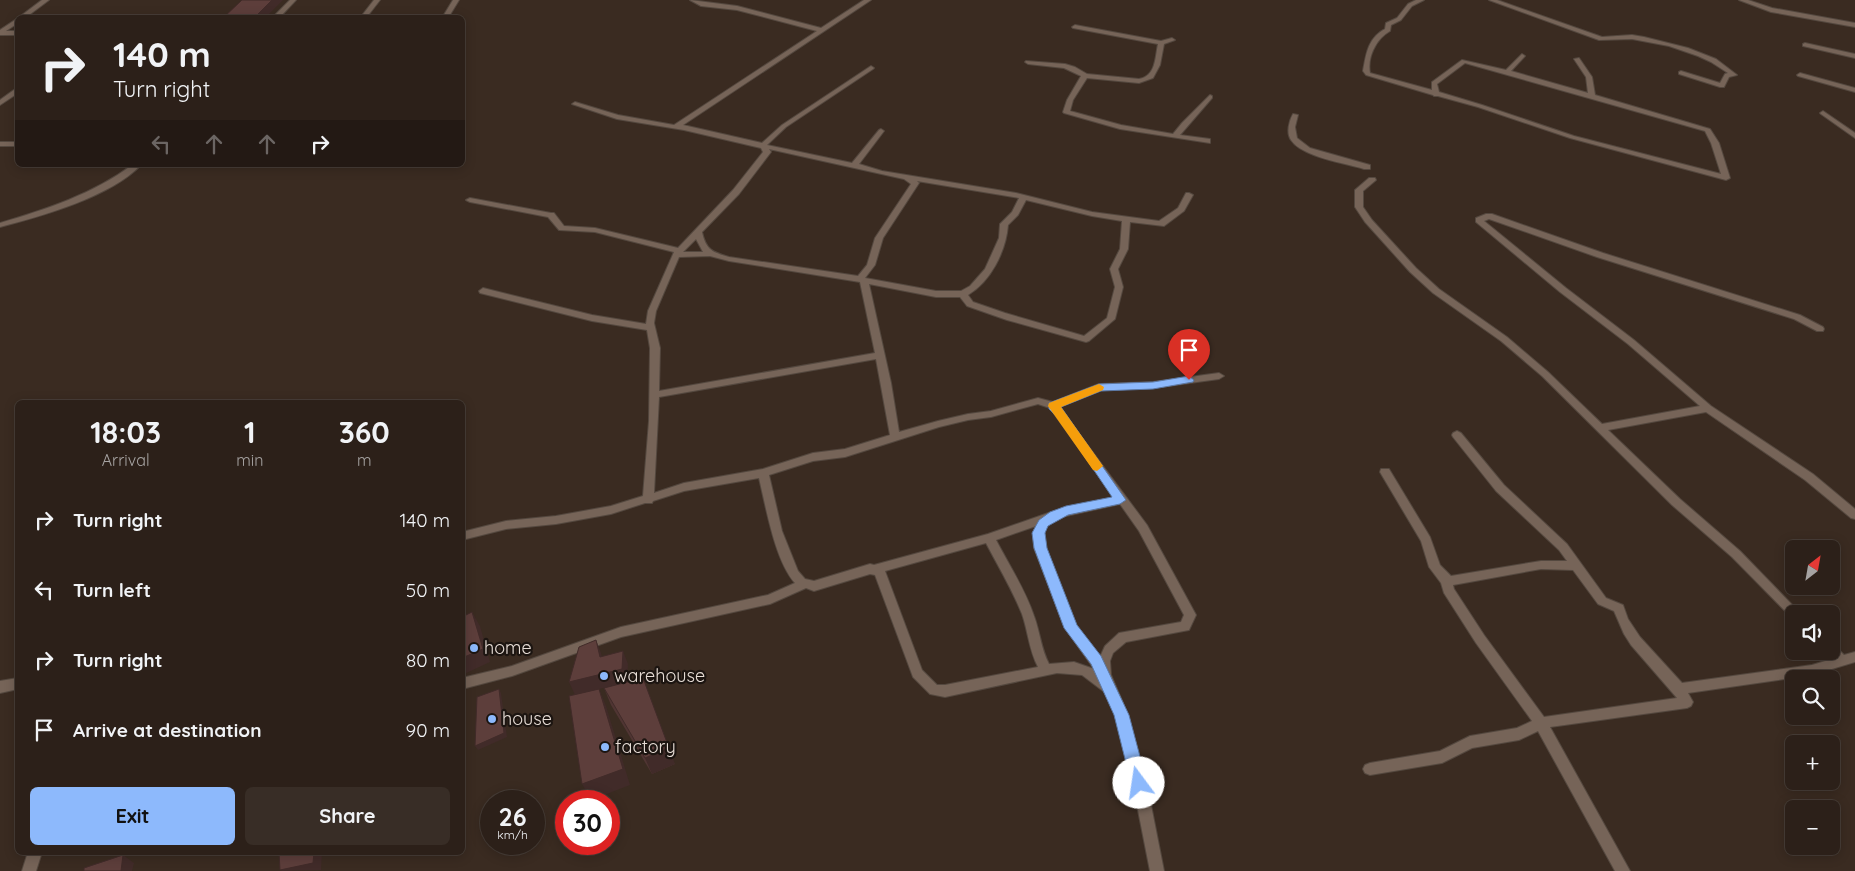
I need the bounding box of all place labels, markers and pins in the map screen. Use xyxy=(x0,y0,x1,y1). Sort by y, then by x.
pin xyxy=(1168,329,1210,380)
place label: home xyxy=(484,636,532,659)
marker: home xyxy=(468,642,480,654)
place label: warehouse xyxy=(614,664,705,687)
marker: warehouse xyxy=(598,670,610,682)
place label: house xyxy=(502,707,552,730)
marker: house xyxy=(486,713,498,725)
place label: factory xyxy=(615,735,676,758)
marker: factory xyxy=(599,741,611,753)

